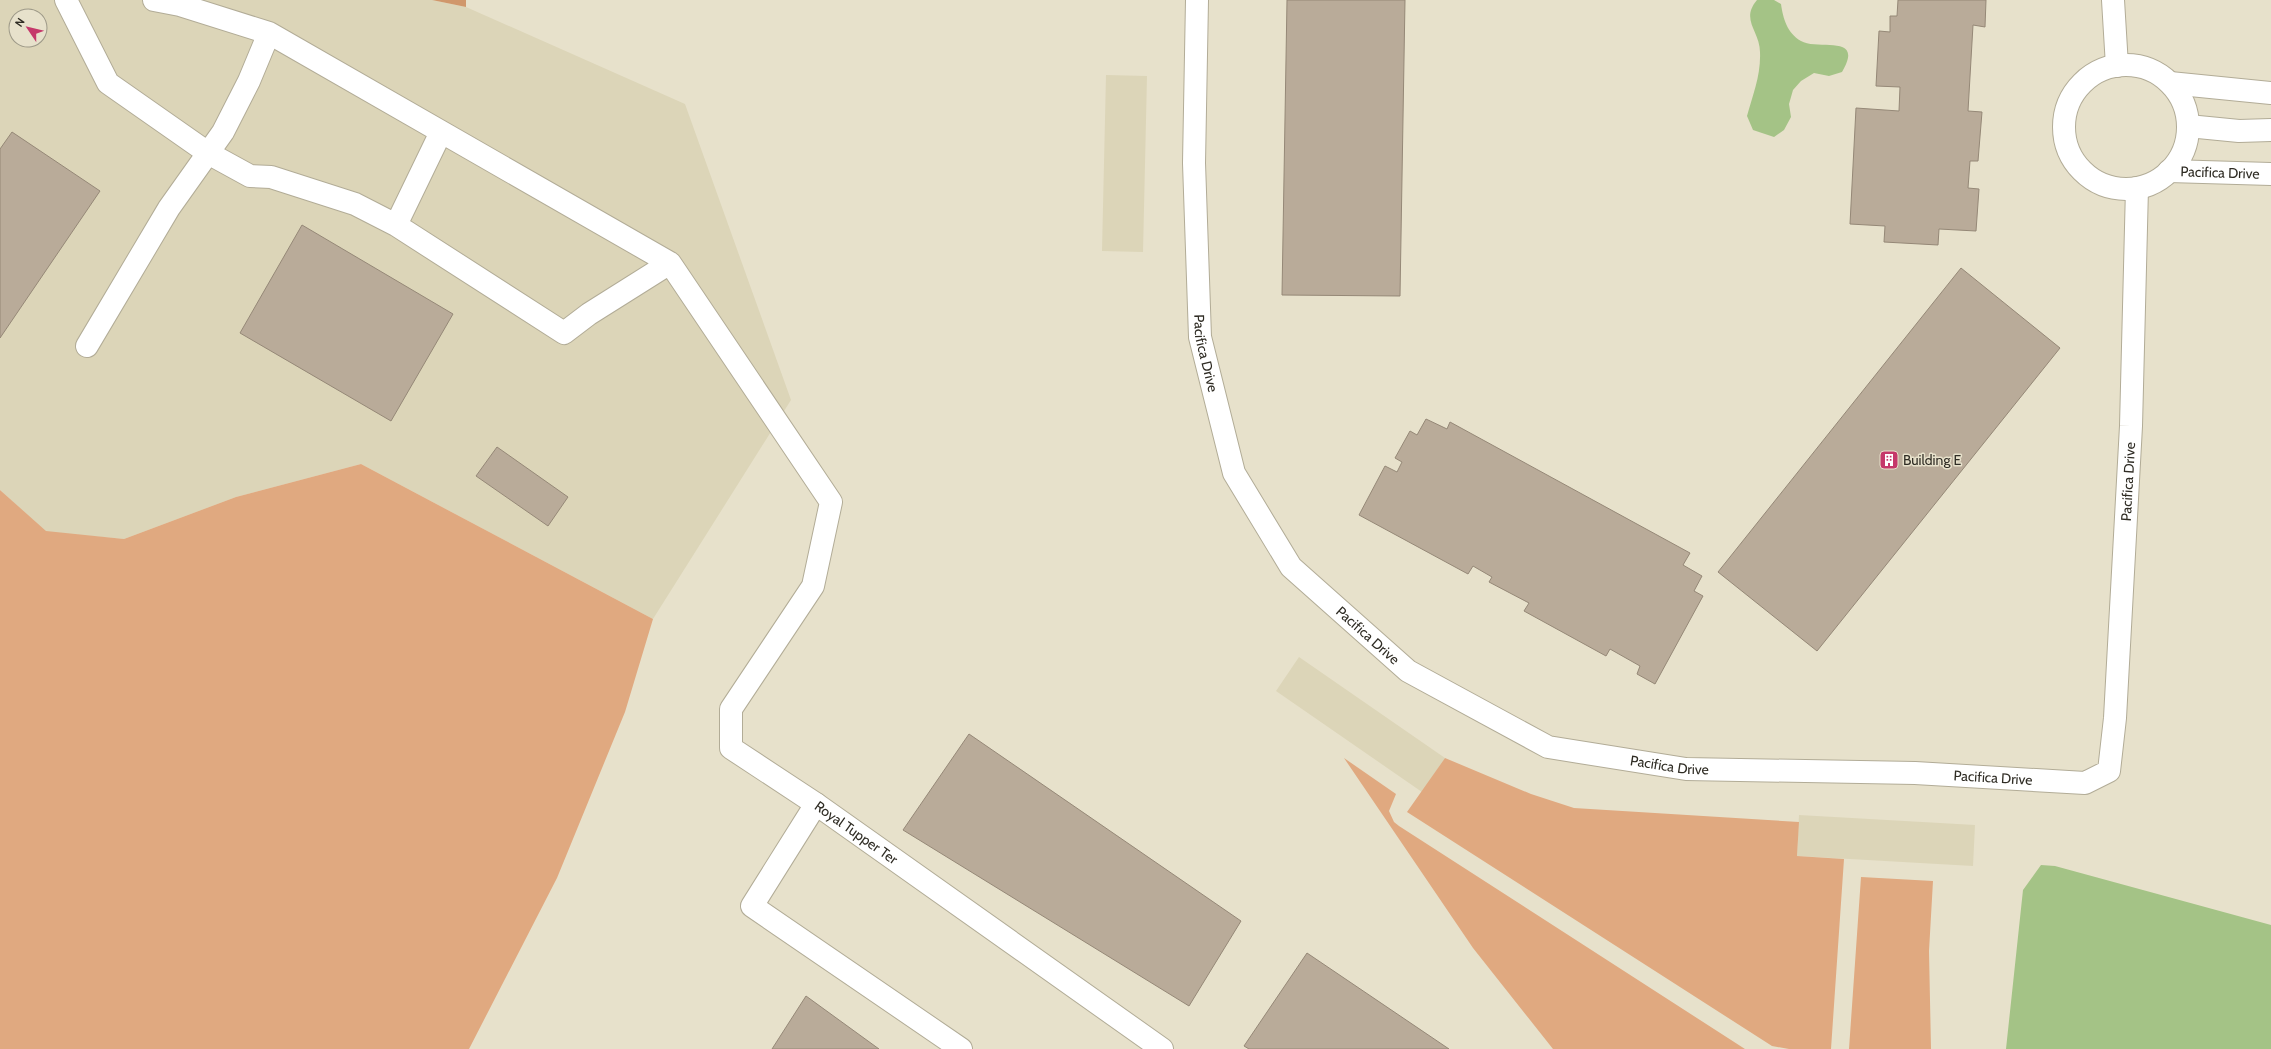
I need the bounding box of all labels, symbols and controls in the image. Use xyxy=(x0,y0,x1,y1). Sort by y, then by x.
north arrow xyxy=(8,8,48,48)
text: N xyxy=(12,15,28,29)
street label: Pacifica Drive xyxy=(2180,162,2260,183)
street label: Pacifica Drive xyxy=(1190,314,1222,394)
street label: Pacifica Drive xyxy=(2117,442,2139,522)
building icon: Building E xyxy=(1878,449,1900,471)
place label: Building E xyxy=(1903,451,1962,469)
street label: Pacifica Drive xyxy=(1332,602,1403,668)
street label: Pacifica Drive xyxy=(1629,751,1709,778)
street label: Pacifica Drive xyxy=(1953,766,2033,789)
street label: Royal Tupper Ter xyxy=(811,797,902,868)

